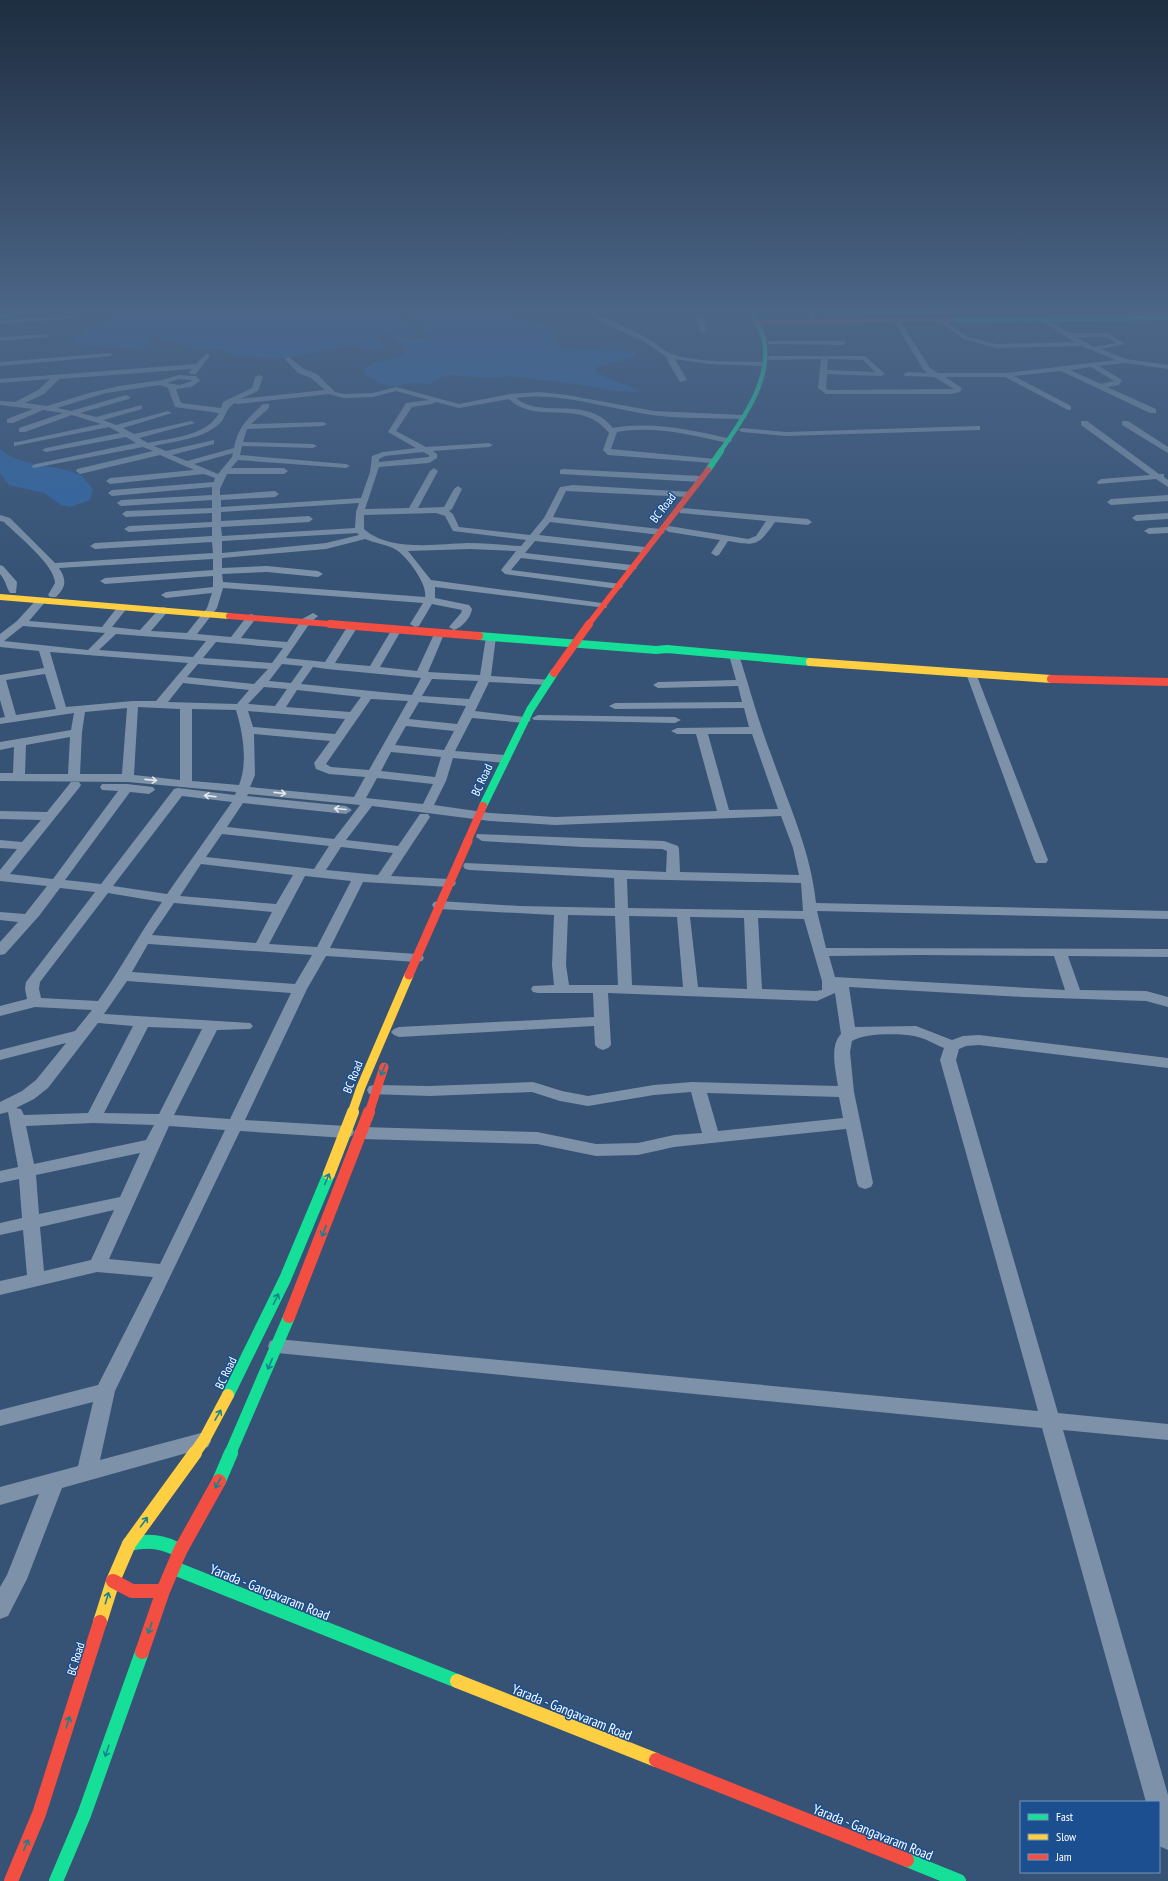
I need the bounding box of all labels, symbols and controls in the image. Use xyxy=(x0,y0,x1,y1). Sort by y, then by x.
street label: BC Road xyxy=(646,490,679,526)
street label: BC Road xyxy=(468,761,495,798)
one-way arrow xyxy=(144,777,157,784)
one-way arrow xyxy=(273,790,286,797)
one-way arrow xyxy=(204,793,217,800)
one-way arrow xyxy=(334,806,347,813)
street label: BC Road xyxy=(339,1058,366,1095)
one-way arrow xyxy=(379,1063,386,1075)
one-way arrow xyxy=(323,1174,331,1186)
one-way arrow xyxy=(320,1224,328,1236)
one-way arrow xyxy=(273,1293,280,1305)
street label: BC Road xyxy=(211,1354,240,1391)
one-way arrow xyxy=(265,1358,273,1370)
one-way arrow xyxy=(215,1409,223,1421)
one-way arrow xyxy=(213,1477,221,1489)
one-way arrow xyxy=(140,1517,148,1528)
street label: Yarada - Gangavaram Road xyxy=(207,1560,333,1624)
one-way arrow xyxy=(104,1592,111,1605)
one-way arrow xyxy=(146,1621,153,1634)
street label: BC Road xyxy=(63,1641,88,1677)
street label: Yarada - Gangavaram Road xyxy=(509,1680,635,1744)
one-way arrow xyxy=(65,1716,72,1729)
one-way arrow xyxy=(103,1744,110,1757)
street label: Yarada - Gangavaram Road xyxy=(810,1800,936,1864)
legend xyxy=(1020,1801,1160,1873)
text: Fast xyxy=(1056,1809,1074,1824)
text: Slow xyxy=(1056,1829,1077,1844)
one-way arrow xyxy=(23,1840,30,1852)
text: Jam xyxy=(1055,1849,1072,1864)

